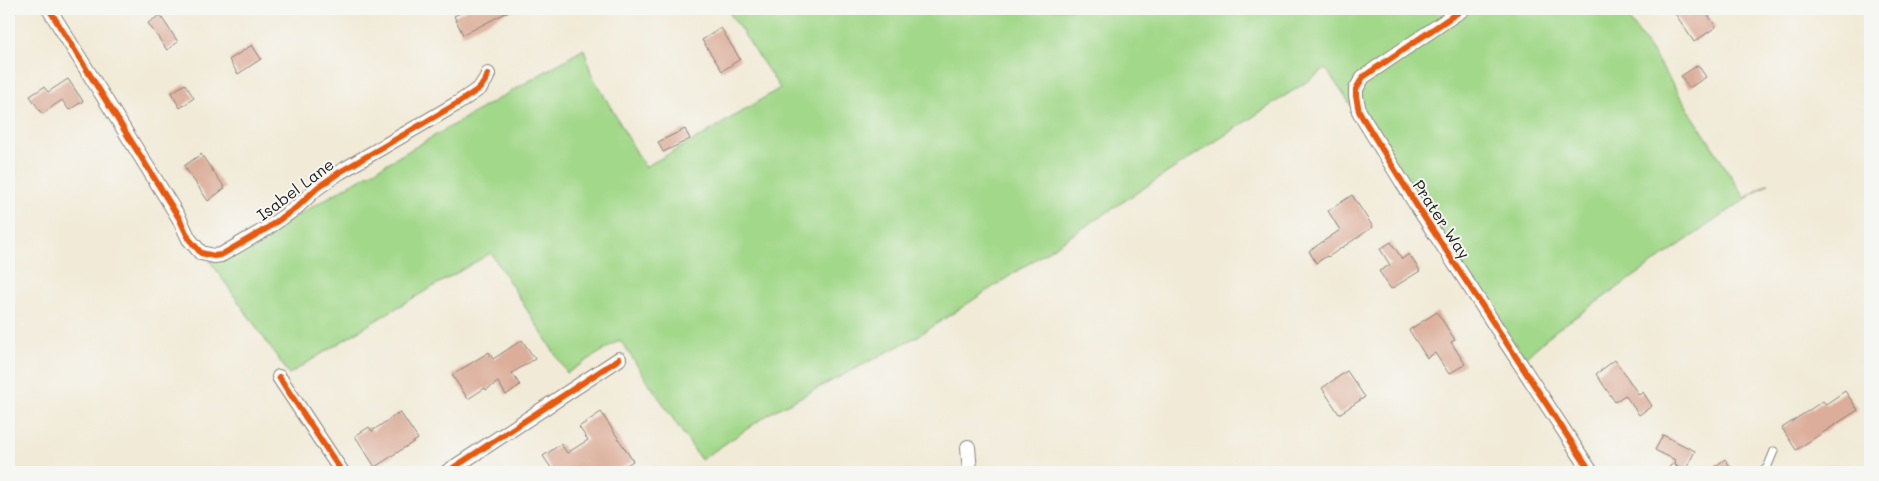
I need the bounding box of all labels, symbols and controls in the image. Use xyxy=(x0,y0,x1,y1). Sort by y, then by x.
street label: Isabel Lane xyxy=(252,153,338,225)
street label: Prater Way xyxy=(1409,175,1475,263)

